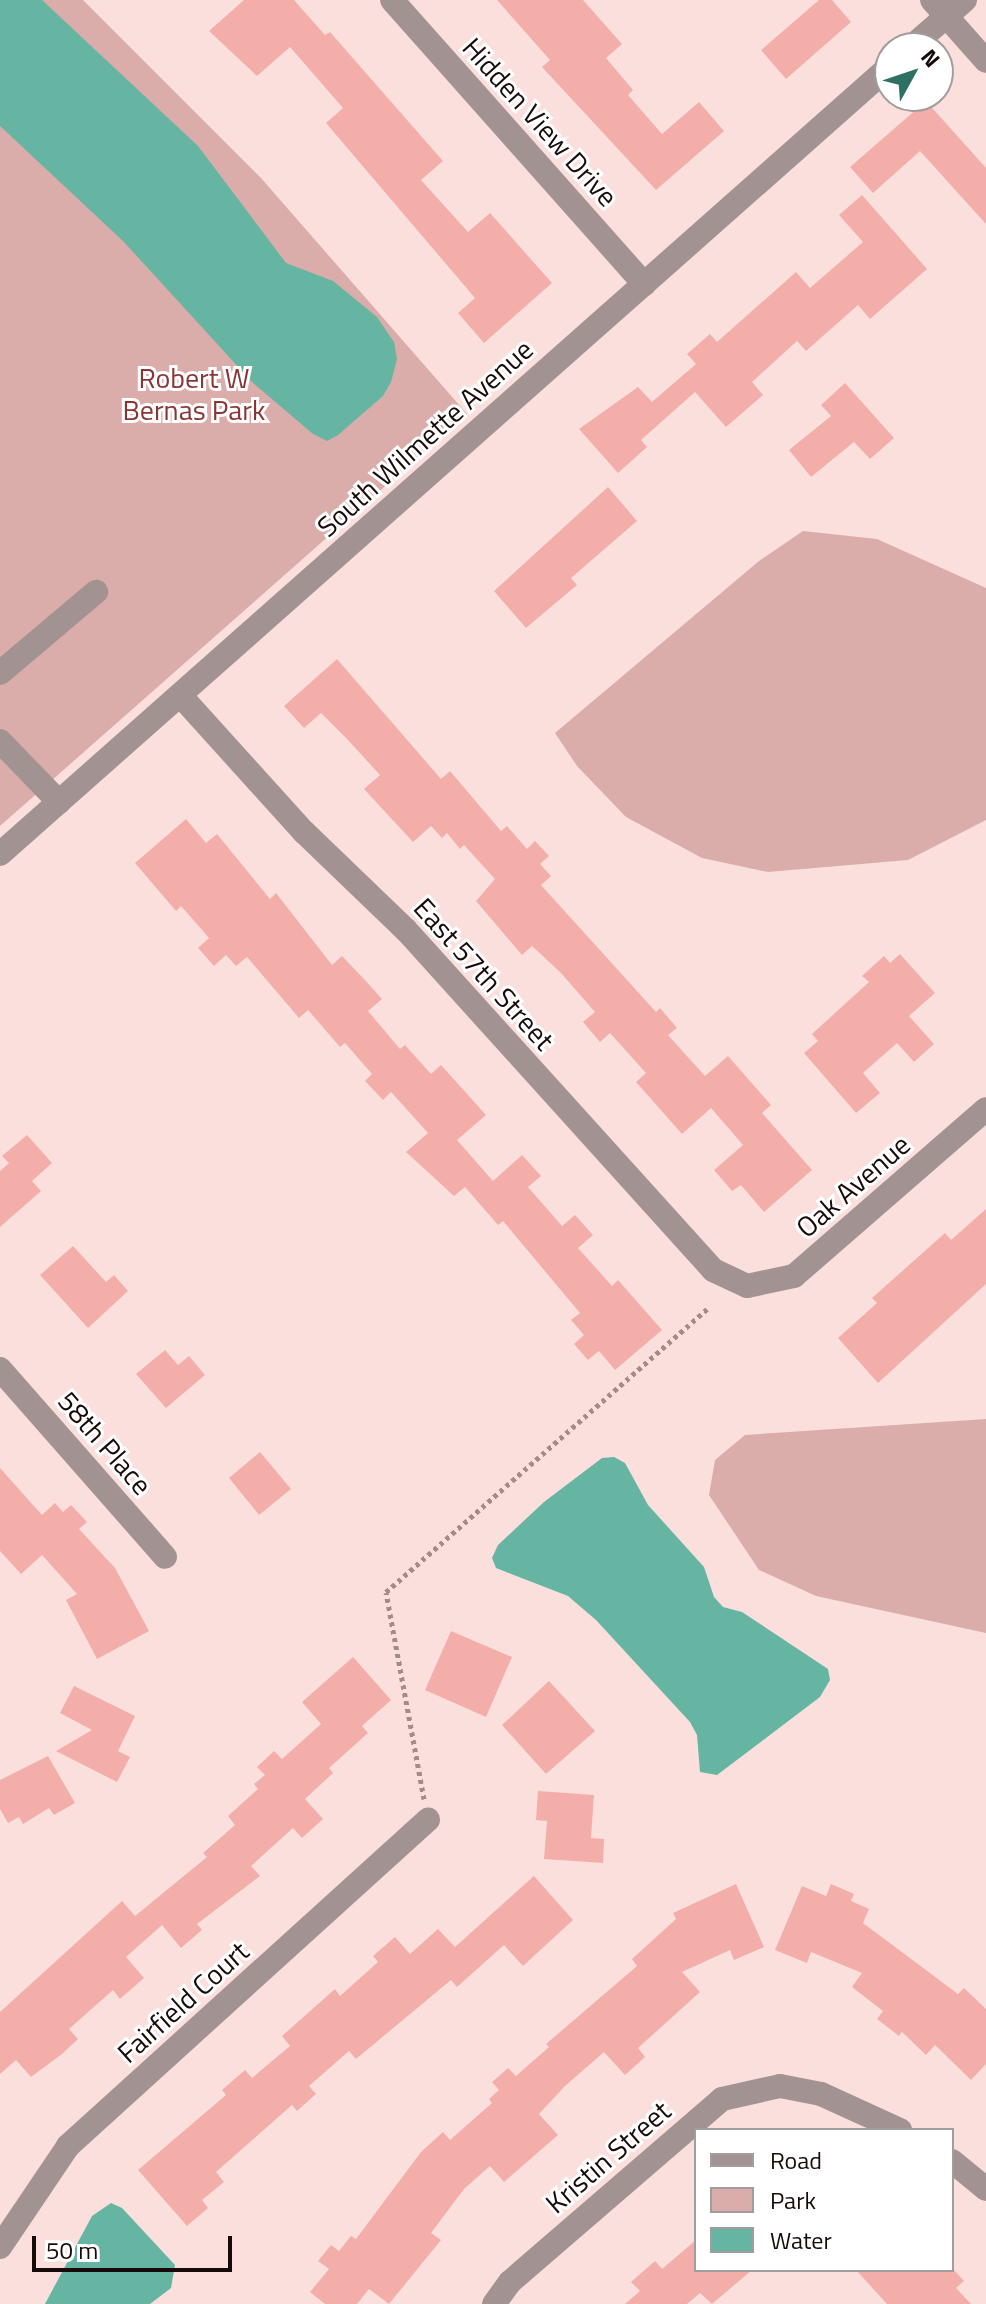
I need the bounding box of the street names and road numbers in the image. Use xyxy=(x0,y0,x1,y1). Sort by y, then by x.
street label: Hidden View Drive xyxy=(456,31,624,213)
street label: South Wilmette Avenue xyxy=(310,332,540,544)
street label: East 57th Street xyxy=(407,891,561,1057)
street label: Oak Avenue xyxy=(789,1128,917,1244)
street label: 58th Place xyxy=(51,1385,159,1501)
street label: Fairfield Court xyxy=(111,1934,255,2070)
street label: Kristin Street xyxy=(539,2094,677,2220)

